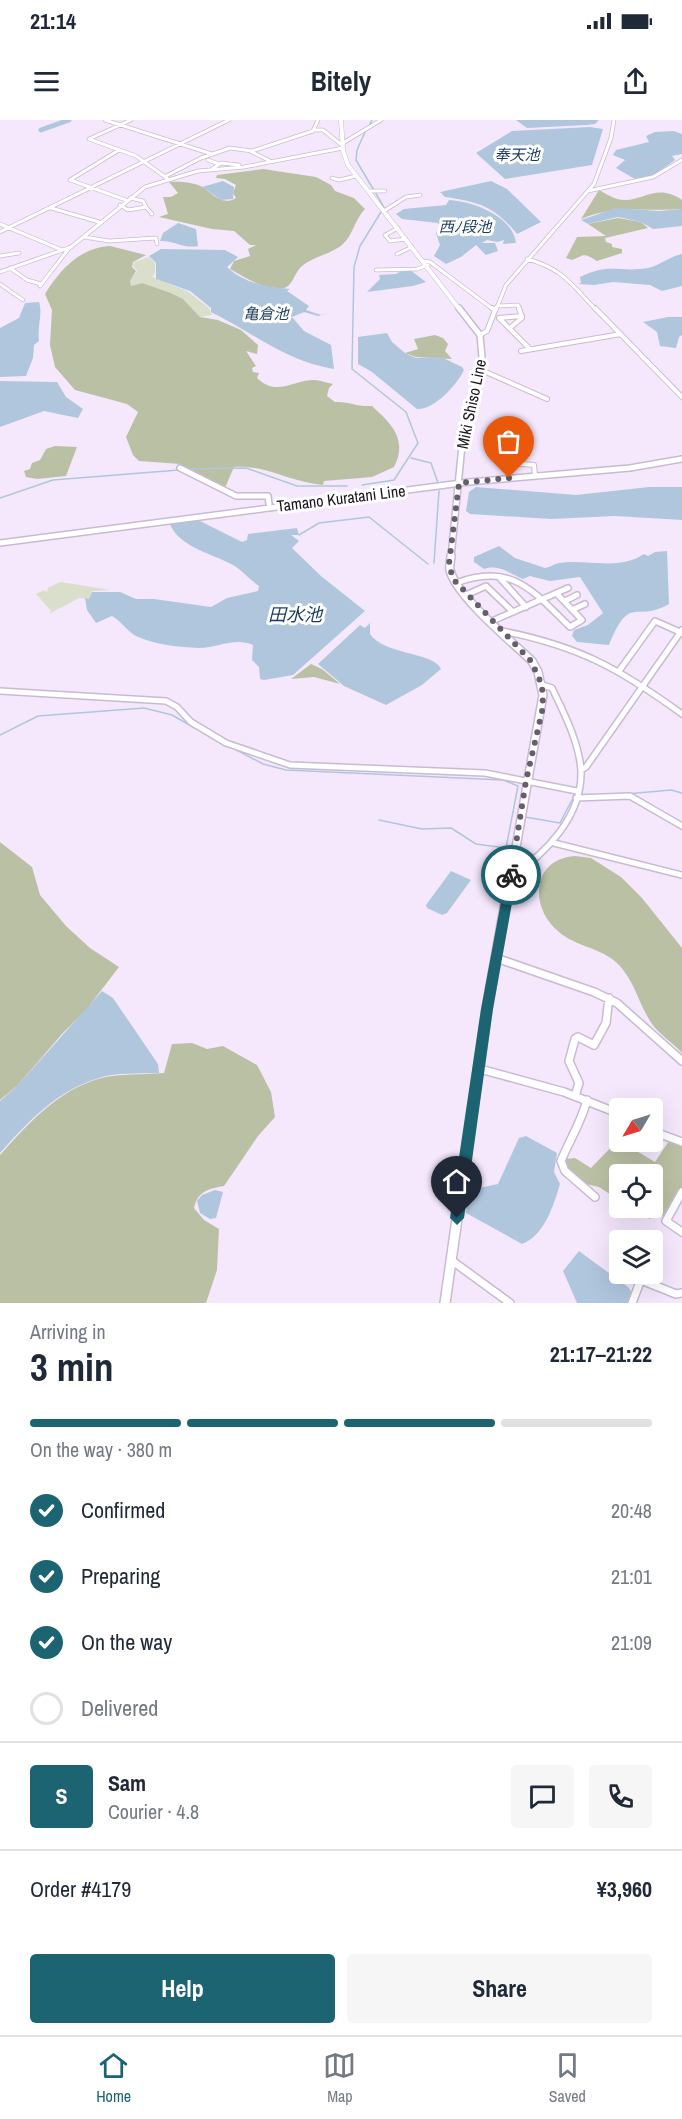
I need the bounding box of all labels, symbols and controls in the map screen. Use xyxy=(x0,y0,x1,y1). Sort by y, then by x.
text: 21:14 xyxy=(30,6,76,36)
text: Bitely xyxy=(311,63,371,99)
icon: menu xyxy=(30,65,63,98)
icon: share xyxy=(619,65,652,98)
water label: 奉天池 xyxy=(494,144,541,165)
water label: 西ﾉ段池 xyxy=(439,216,493,237)
water label: 亀倉池 xyxy=(243,303,290,324)
street label: Miki Shiso Line xyxy=(451,357,491,451)
pin xyxy=(483,416,534,478)
icon: bag xyxy=(492,425,525,458)
street label: Tamano Kuratani Line xyxy=(275,479,407,517)
water label: 田水池 xyxy=(268,602,324,627)
courier xyxy=(481,845,541,905)
icon: bike xyxy=(495,859,528,892)
north arrow xyxy=(609,1098,663,1152)
map controls xyxy=(609,1098,663,1284)
pin xyxy=(431,1156,482,1218)
button: locate xyxy=(609,1164,663,1218)
icon: home xyxy=(440,1165,473,1198)
button: layers xyxy=(609,1230,663,1284)
text: Arriving in xyxy=(30,1318,106,1345)
text: 21:17–21:22 xyxy=(550,1339,652,1369)
text: 3 min xyxy=(30,1341,114,1393)
text: On the way · 380 m xyxy=(30,1436,172,1463)
icon: check xyxy=(30,1494,63,1527)
text: Confirmed xyxy=(81,1495,165,1525)
text: 20:48 xyxy=(611,1497,652,1524)
icon: check xyxy=(30,1560,63,1593)
text: Preparing xyxy=(81,1561,160,1591)
text: 21:01 xyxy=(611,1563,652,1590)
icon: check xyxy=(30,1626,63,1659)
text: On the way xyxy=(81,1627,172,1657)
text: 21:09 xyxy=(611,1629,652,1656)
text: Delivered xyxy=(81,1693,158,1723)
button: chat xyxy=(511,1765,574,1828)
button: phone xyxy=(589,1765,652,1828)
text: Sam xyxy=(108,1768,146,1798)
text: S xyxy=(55,1781,68,1811)
text: Courier · 4.8 xyxy=(108,1798,199,1825)
text: Order #4179 xyxy=(30,1874,131,1904)
text: ¥3,960 xyxy=(597,1874,652,1904)
button: Help xyxy=(30,1954,335,2023)
button: Share xyxy=(347,1954,652,2023)
tab: Home xyxy=(96,2049,131,2107)
tab: Map xyxy=(323,2049,356,2107)
tab: Saved xyxy=(549,2049,586,2107)

